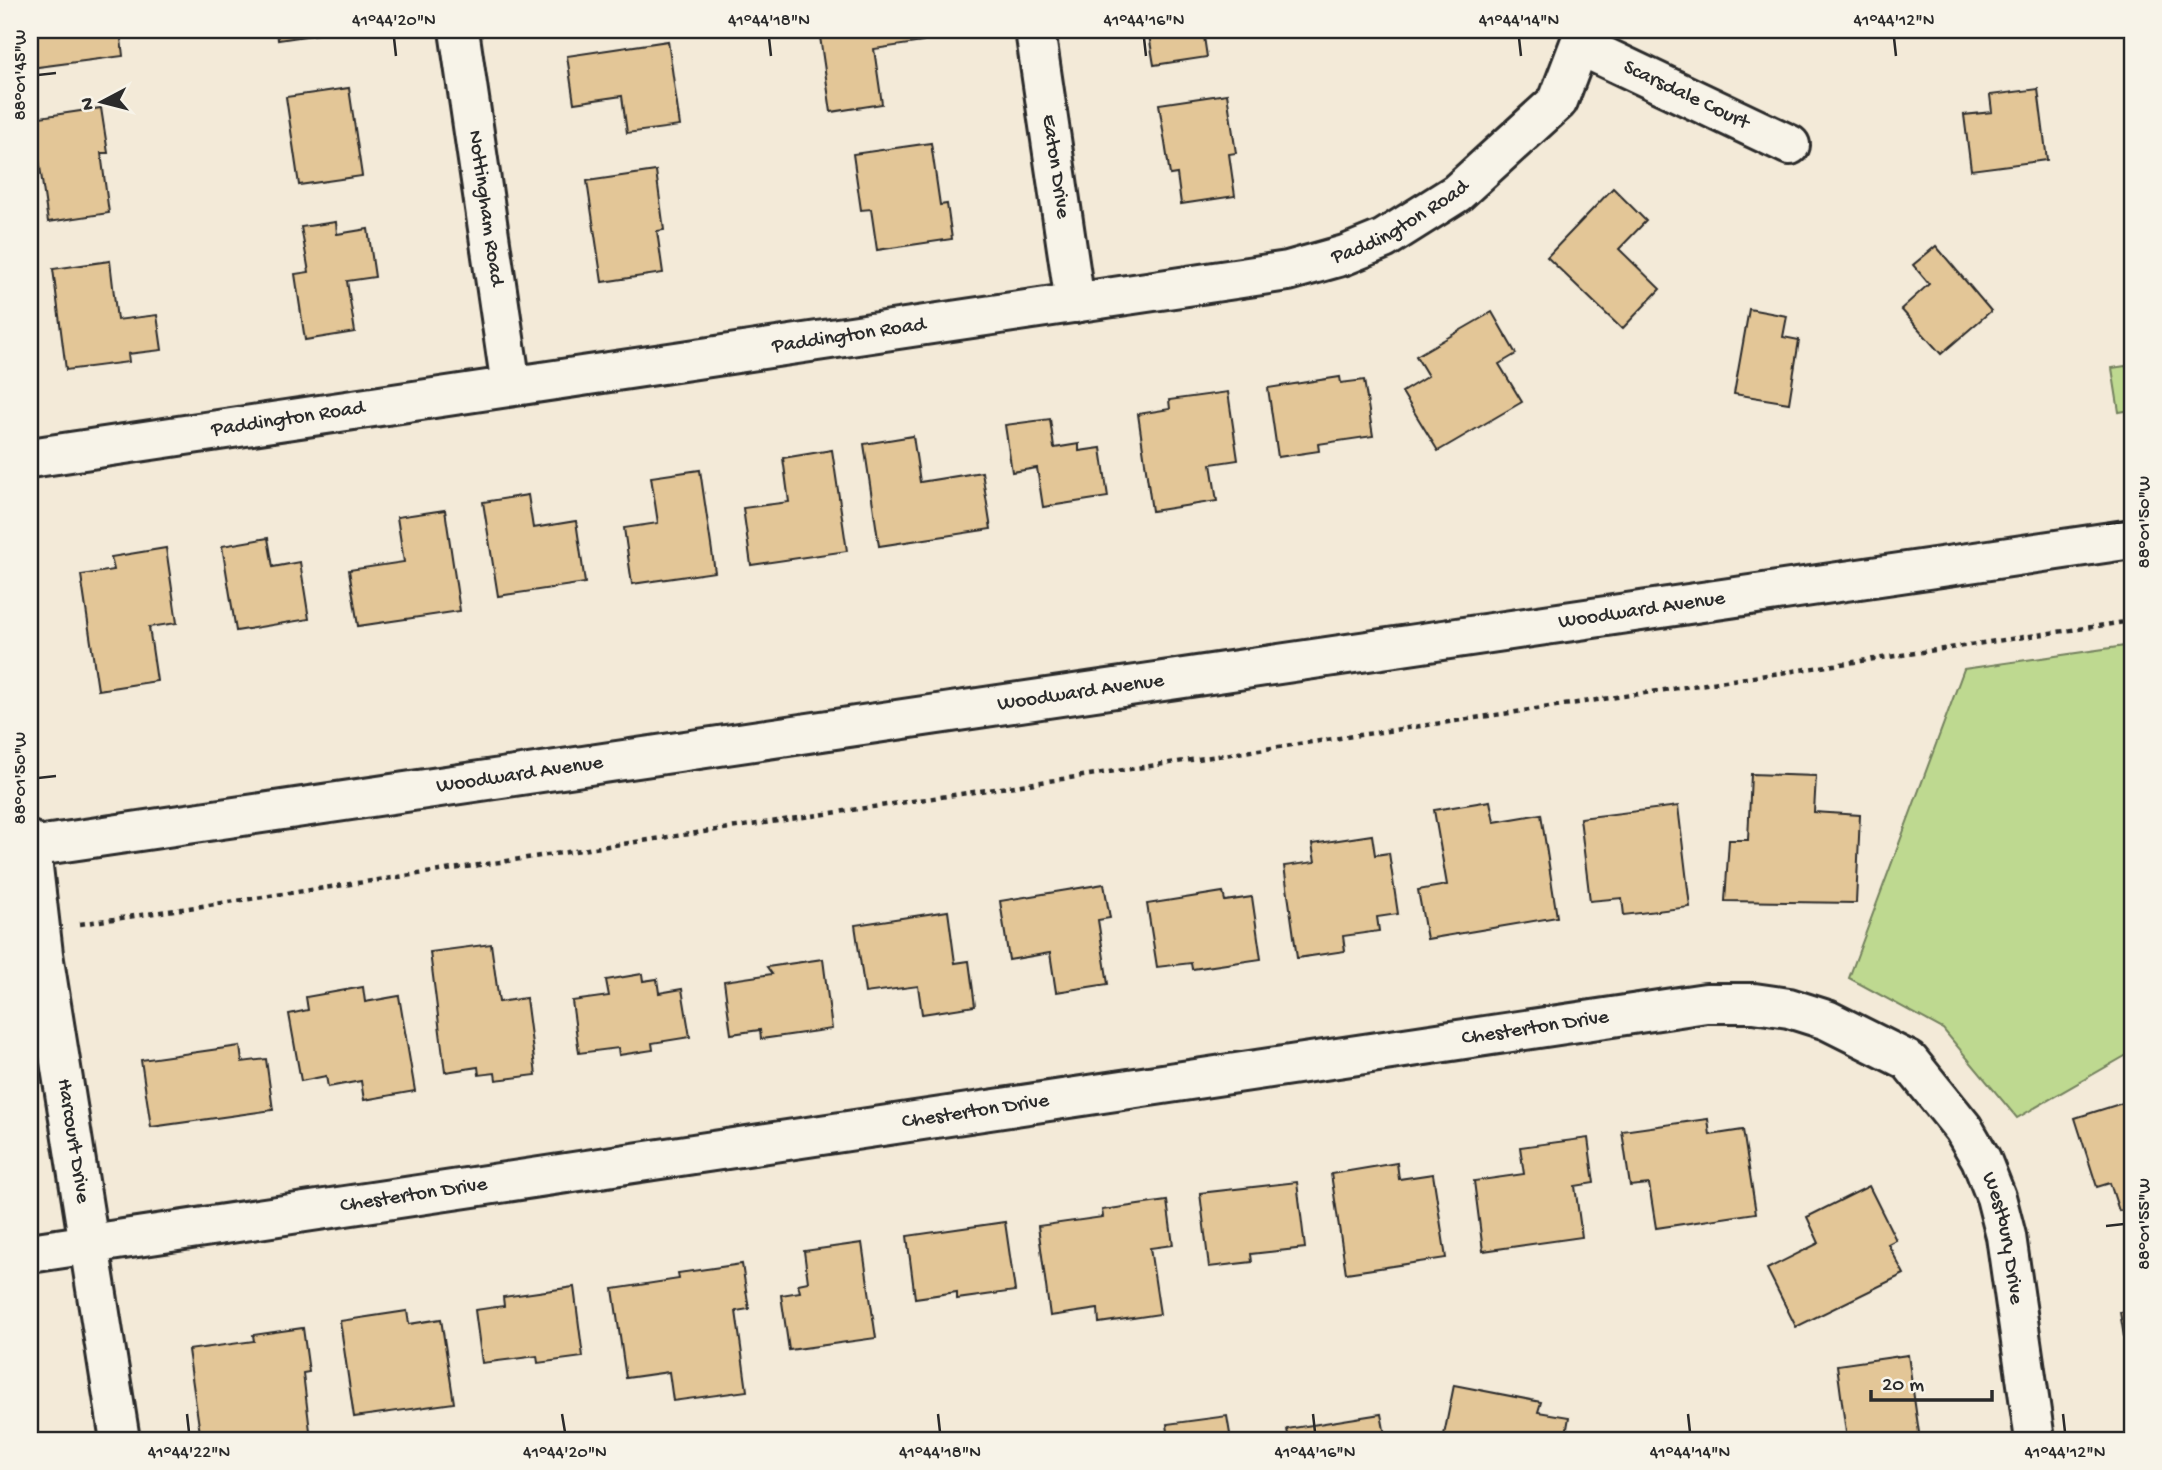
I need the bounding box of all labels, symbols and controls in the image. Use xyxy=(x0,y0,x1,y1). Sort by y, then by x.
text: 41°44'20"N xyxy=(352,11,436,32)
text: 41°44'18"N xyxy=(728,11,810,32)
text: 41°44'16"N xyxy=(1103,11,1185,32)
text: 41°44'14"N xyxy=(1479,11,1559,32)
text: 41°44'12"N xyxy=(1854,11,1934,32)
text: 88°01'45"W xyxy=(11,30,32,120)
street label: Scarsdale Court xyxy=(1619,55,1755,137)
north arrow xyxy=(66,66,136,136)
text: N xyxy=(76,96,101,111)
street label: Eaton Drive xyxy=(1035,113,1075,221)
street label: Nottingham Road xyxy=(461,129,509,289)
street label: Paddington Road xyxy=(1328,174,1476,271)
street label: Paddington Road xyxy=(770,312,929,360)
street label: Paddington Road xyxy=(209,396,368,444)
text: 88°01'50"W xyxy=(2135,476,2156,568)
street label: Woodward Avenue xyxy=(1557,586,1728,635)
street label: Woodward Avenue xyxy=(996,668,1167,718)
text: 88°01'50"W xyxy=(11,732,32,824)
street label: Woodward Avenue xyxy=(435,751,606,800)
street label: Chesterton Drive xyxy=(1460,1005,1612,1052)
street label: Harcourt Drive xyxy=(50,1077,95,1206)
street label: Chesterton Drive xyxy=(900,1088,1052,1135)
street label: Westbury Drive xyxy=(1975,1169,2028,1307)
street label: Chesterton Drive xyxy=(339,1172,490,1219)
text: 88°01'55"W xyxy=(2135,1178,2156,1270)
scale bar xyxy=(1871,1358,1992,1402)
text: 20 m xyxy=(1882,1374,1924,1399)
text: 41°44'22"N xyxy=(148,1443,230,1464)
text: 41°44'20"N xyxy=(523,1443,607,1464)
text: 41°44'18"N xyxy=(899,1443,981,1464)
text: 41°44'16"N xyxy=(1274,1443,1356,1464)
text: 41°44'14"N xyxy=(1650,1443,1730,1464)
text: 41°44'12"N xyxy=(2025,1443,2105,1464)

